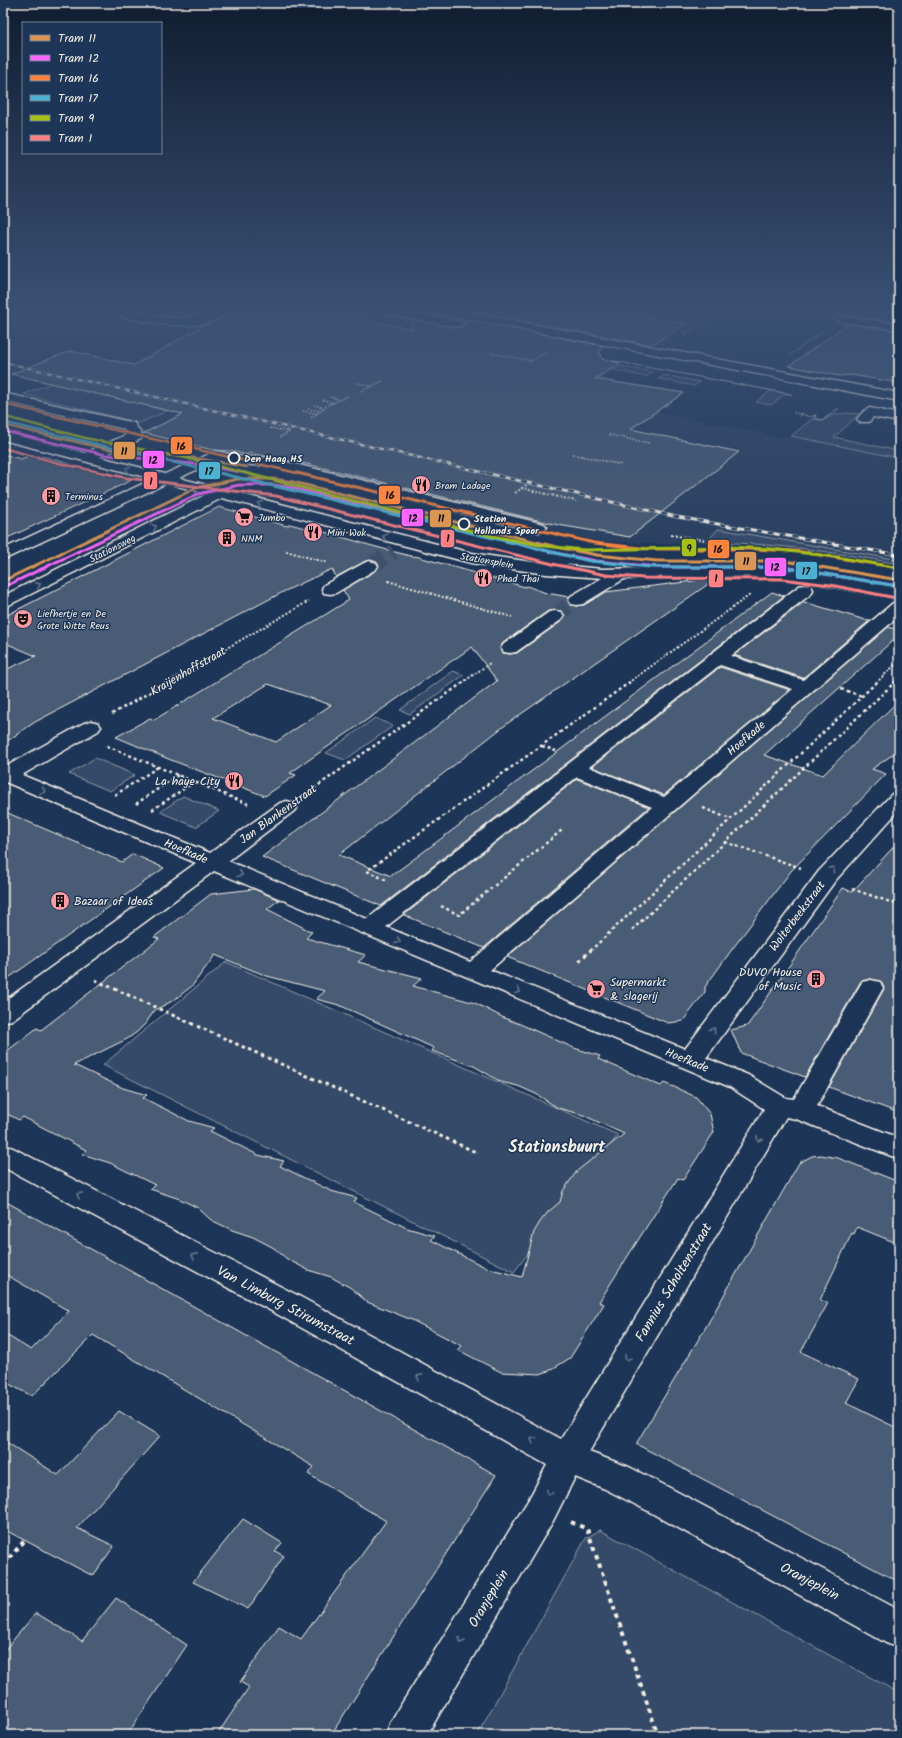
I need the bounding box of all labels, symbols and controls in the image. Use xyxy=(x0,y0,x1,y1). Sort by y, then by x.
legend xyxy=(22,22,162,154)
text: Tram 11 xyxy=(58,29,96,48)
text: Tram 12 xyxy=(58,49,99,68)
text: Tram 16 xyxy=(58,69,99,88)
text: Tram 17 xyxy=(58,89,98,108)
text: Tram 9 xyxy=(58,109,94,128)
text: Tram 1 xyxy=(58,129,92,148)
line badge: 16 xyxy=(170,436,193,455)
text: 16 xyxy=(176,438,186,456)
line badge: 11 xyxy=(113,441,136,460)
text: 11 xyxy=(121,443,128,461)
line badge: 12 xyxy=(142,450,165,469)
marker: Den Haag HS xyxy=(227,451,241,465)
place label: Den Haag HS xyxy=(244,451,303,467)
text: 12 xyxy=(148,452,158,470)
line badge: 17 xyxy=(198,461,221,480)
text: 17 xyxy=(205,463,214,481)
one-way arrow xyxy=(125,465,132,474)
line badge: 1 xyxy=(143,471,158,490)
text: 1 xyxy=(149,473,153,491)
restaurant icon: Bram Ladage xyxy=(410,474,432,496)
place label: Bram Ladage xyxy=(435,478,491,494)
building icon: Terminus xyxy=(40,485,62,507)
line badge: 16 xyxy=(378,485,401,505)
text: 16 xyxy=(385,487,395,505)
place label: Terminus xyxy=(65,489,104,505)
one-way arrow xyxy=(256,500,263,508)
supermarket icon: Jumbo xyxy=(233,506,255,528)
line badge: 12 xyxy=(401,508,424,527)
line badge: 11 xyxy=(429,509,452,528)
place label: Jumbo xyxy=(258,510,286,526)
text: 12 xyxy=(408,510,418,528)
text: 11 xyxy=(438,510,445,528)
place label: Station Hollands Spoor xyxy=(474,511,539,539)
marker: Station Hollands Spoor xyxy=(457,517,471,531)
restaurant icon: Mini Wok xyxy=(302,521,324,543)
one-way arrow xyxy=(150,524,157,532)
place label: Mini Wok xyxy=(327,525,366,541)
building icon: NNM xyxy=(216,527,238,549)
line badge: 1 xyxy=(440,529,455,548)
street label: Stationsweg xyxy=(86,530,139,567)
text: 1 xyxy=(446,530,450,548)
place label: NNM xyxy=(241,531,263,547)
one-way arrow xyxy=(382,533,389,541)
line badge: 9 xyxy=(681,538,697,557)
line badge: 16 xyxy=(707,539,730,559)
text: 9 xyxy=(686,540,692,558)
text: 16 xyxy=(713,541,723,559)
street label: Stationsplein xyxy=(459,548,515,574)
line badge: 11 xyxy=(734,551,757,571)
text: 11 xyxy=(743,553,750,571)
line badge: 12 xyxy=(764,557,787,577)
text: 12 xyxy=(770,559,780,577)
line badge: 17 xyxy=(795,561,818,580)
text: 17 xyxy=(802,563,811,581)
restaurant icon: Phad Thai xyxy=(472,567,494,589)
line badge: 1 xyxy=(708,569,724,588)
text: 1 xyxy=(714,570,718,588)
place label: Phad Thai xyxy=(497,571,540,587)
one-way arrow xyxy=(34,582,41,590)
place label: Liefhertje en De Grote Witte Reus xyxy=(37,606,110,634)
theatre icon: Liefhertje en De Grote Witte Reus xyxy=(12,608,34,630)
street label: Kraijenhoffstraat xyxy=(147,642,230,701)
street label: Hoefkade xyxy=(723,716,770,761)
restaurant icon: La haye City xyxy=(223,770,245,792)
place label: La haye City xyxy=(155,772,220,791)
street label: Jan Blankenstraat xyxy=(235,779,321,849)
one-way arrow xyxy=(39,786,46,794)
street label: Hoefkade xyxy=(161,834,211,869)
one-way arrow xyxy=(828,867,835,874)
one-way arrow xyxy=(236,870,243,878)
street label: Wolterbeekstraat xyxy=(764,877,831,956)
building icon: Bazaar of Ideas xyxy=(49,890,71,912)
place label: Bazaar of Ideas xyxy=(74,892,153,911)
one-way arrow xyxy=(394,936,402,944)
place label: DUVO House of Music xyxy=(739,963,803,996)
building icon: DUVO House of Music xyxy=(805,968,827,990)
place label: Supermarkt & slagerij xyxy=(610,973,667,1006)
supermarket icon: Supermarkt & slagerij xyxy=(585,978,607,1000)
one-way arrow xyxy=(514,986,522,994)
one-way arrow xyxy=(708,1027,715,1034)
street label: Hoefkade xyxy=(662,1043,712,1078)
district label: Stationsbuurt xyxy=(509,1135,606,1160)
one-way arrow xyxy=(757,1135,764,1142)
one-way arrow xyxy=(76,1192,83,1200)
street label: Fannius Scholtenstraat xyxy=(630,1218,718,1346)
one-way arrow xyxy=(191,1253,198,1260)
street label: Van Limburg Stirumstraat xyxy=(213,1260,359,1352)
one-way arrow xyxy=(625,1354,632,1361)
one-way arrow xyxy=(416,1375,423,1382)
one-way arrow xyxy=(530,1437,537,1445)
one-way arrow xyxy=(546,1489,554,1497)
street label: Oranjeplein xyxy=(776,1557,843,1607)
street label: Oranjeplein xyxy=(463,1565,515,1632)
one-way arrow xyxy=(459,1637,466,1644)

